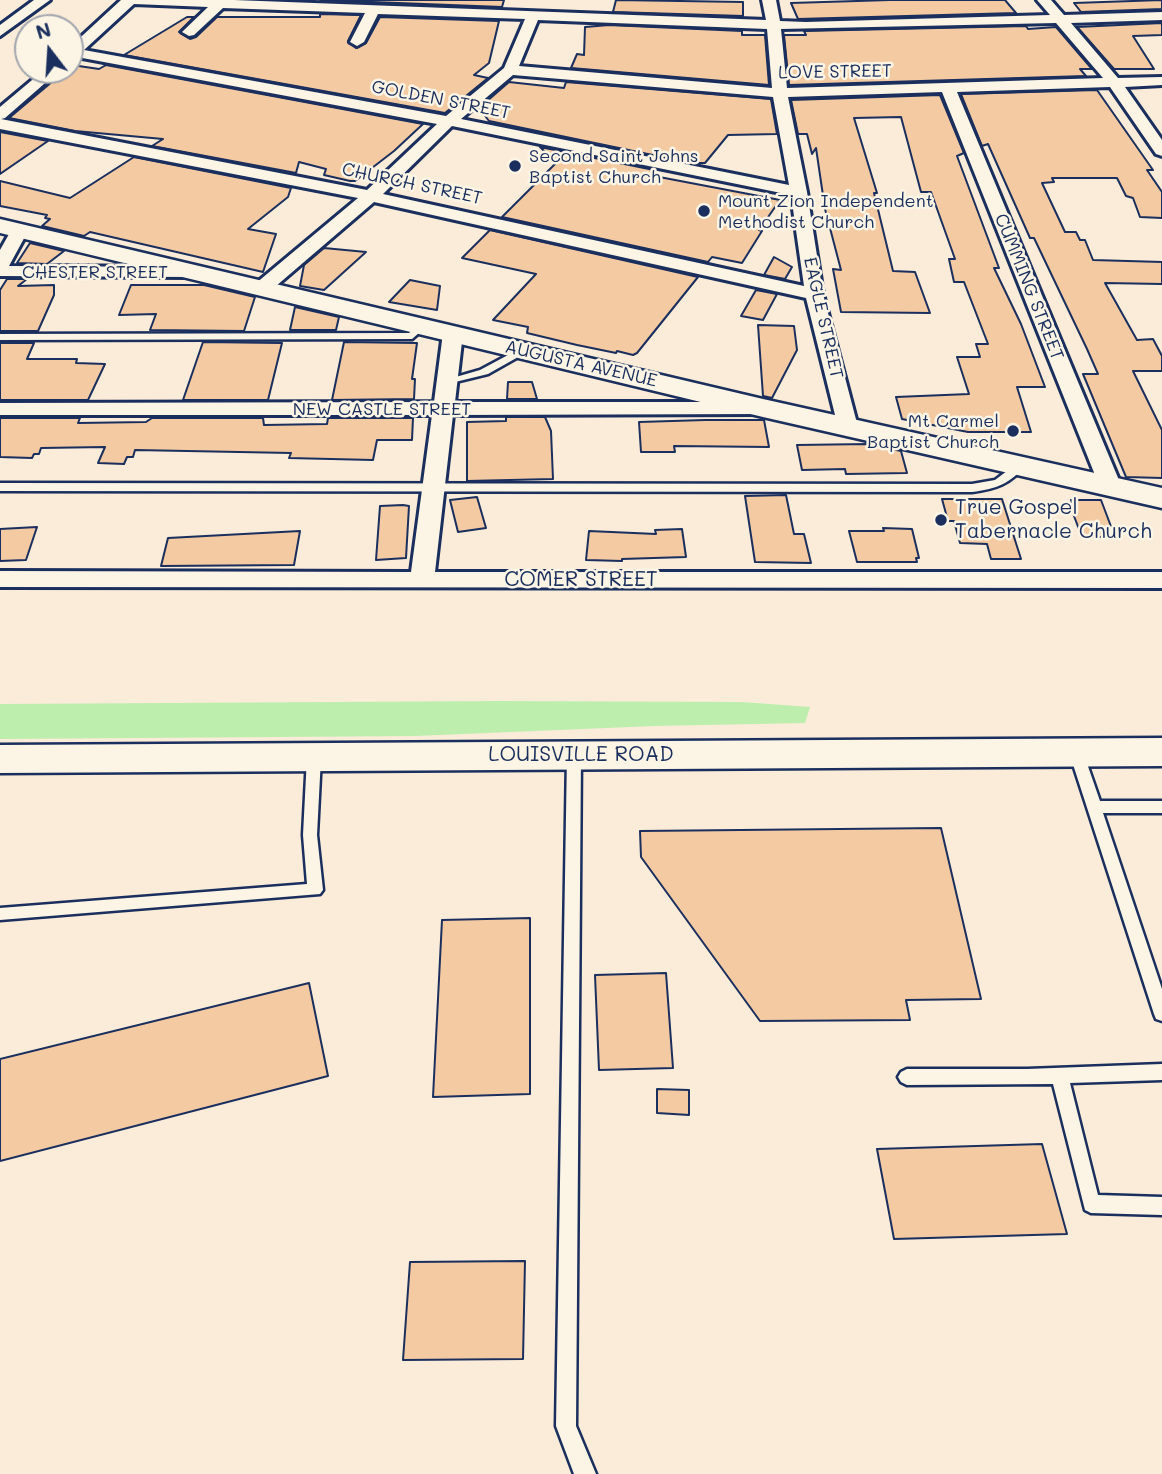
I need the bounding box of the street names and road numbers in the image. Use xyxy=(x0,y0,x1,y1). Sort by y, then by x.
street label: LOVE STREET xyxy=(778,60,892,84)
street label: GOLDEN STREET xyxy=(370,76,512,124)
street label: CHURCH STREET xyxy=(340,159,484,209)
street label: CUMMING STREET xyxy=(990,211,1068,363)
street label: EAGLE STREET xyxy=(799,255,847,381)
street label: CHESTER STREET xyxy=(22,261,168,283)
street label: AUGUSTA AVENUE xyxy=(503,336,659,392)
street label: NEW CASTLE STREET xyxy=(293,398,471,420)
street label: COMER STREET xyxy=(504,567,658,593)
street label: LOUISVILLE ROAD xyxy=(488,742,674,768)

